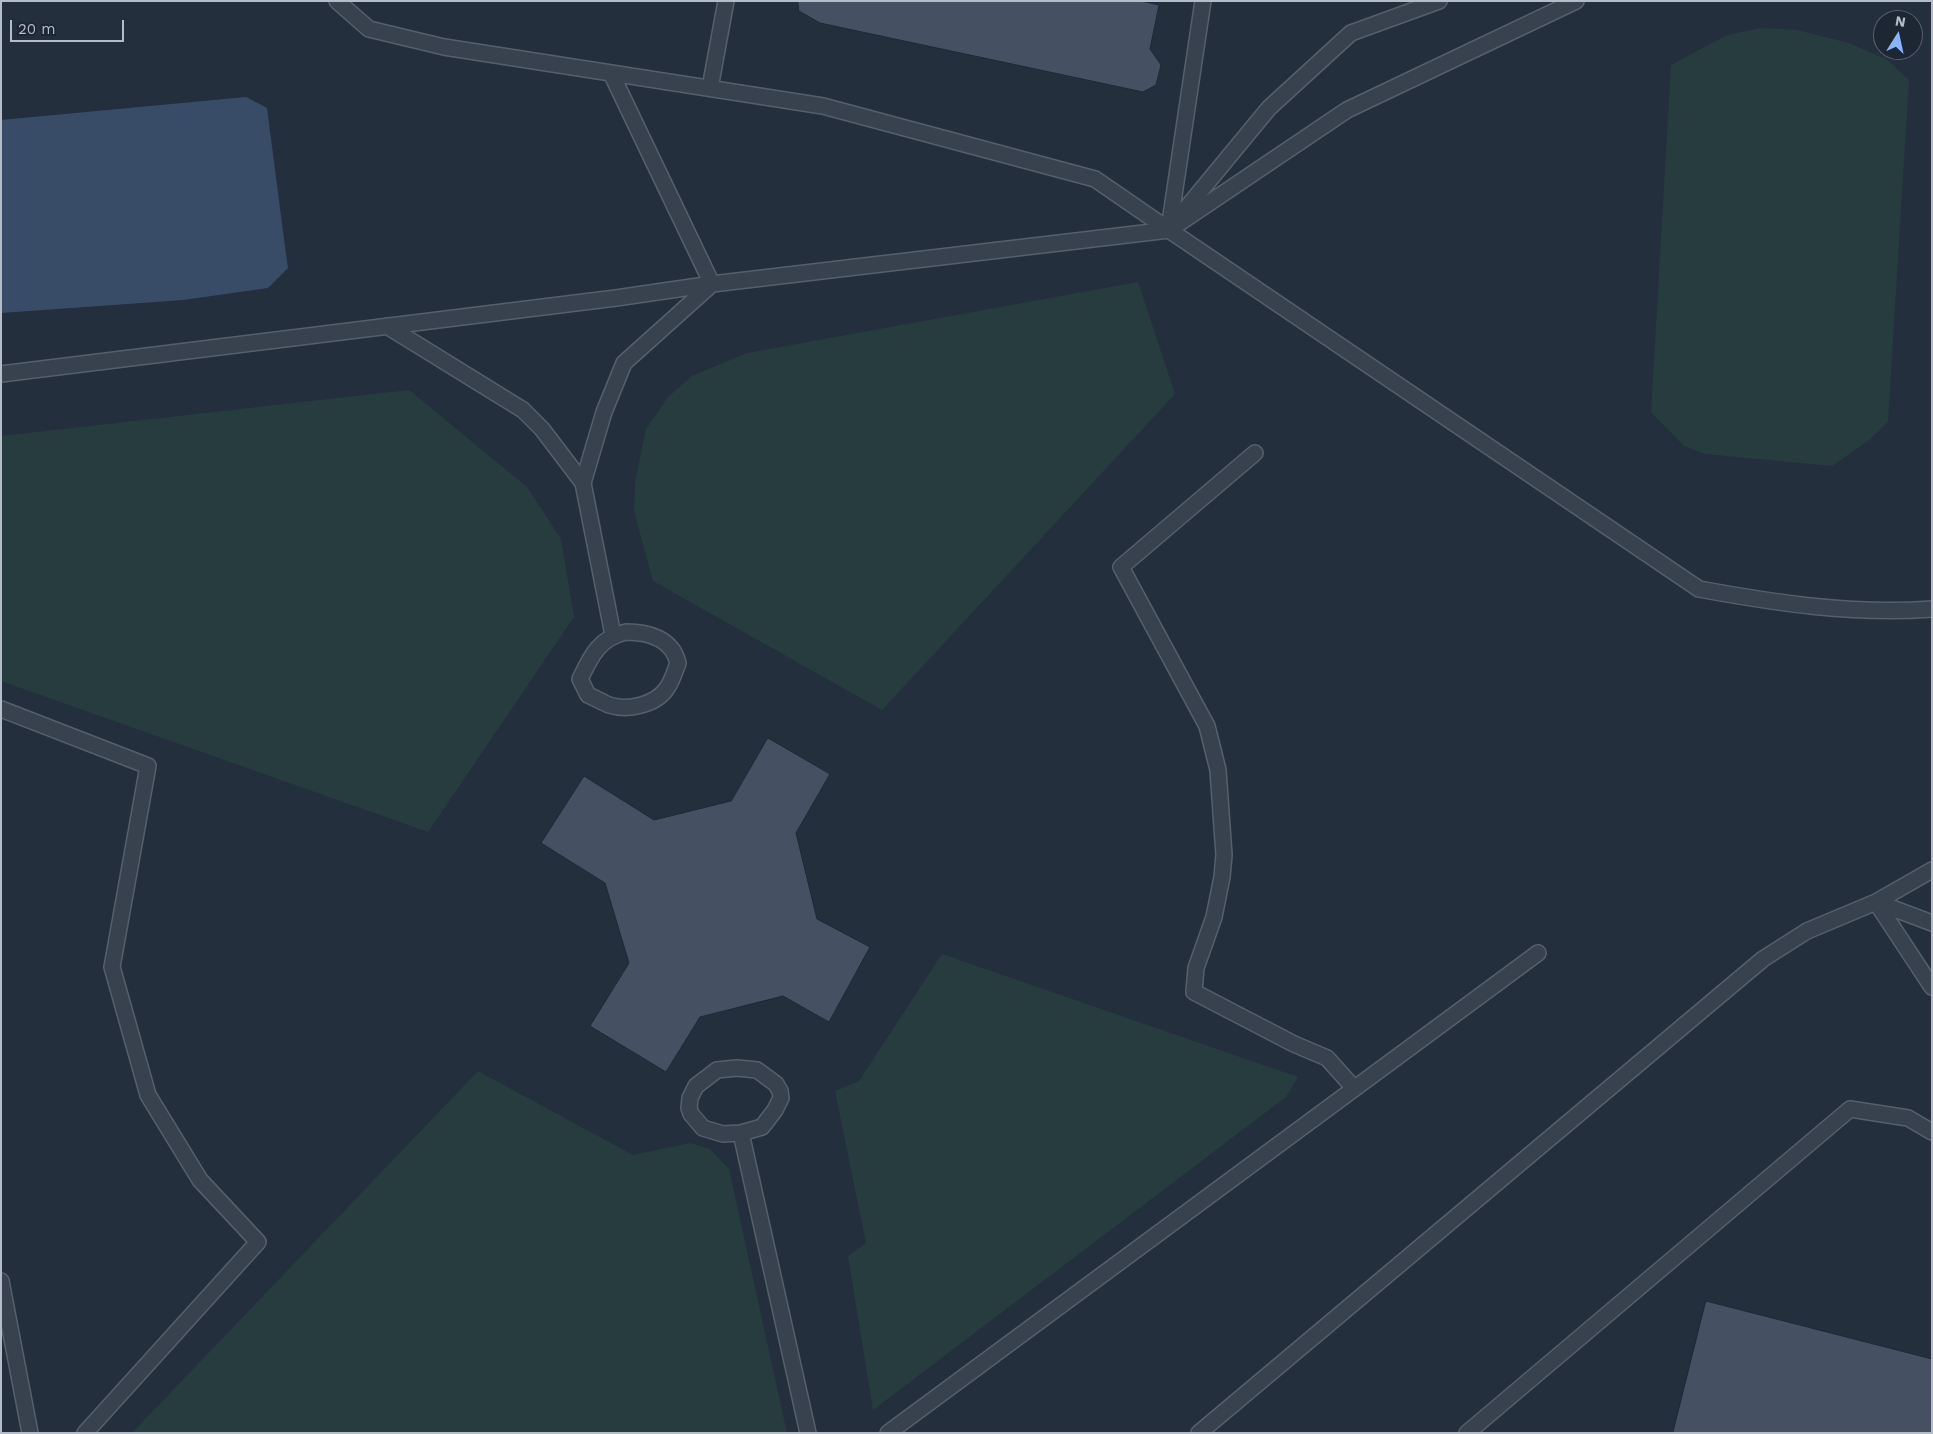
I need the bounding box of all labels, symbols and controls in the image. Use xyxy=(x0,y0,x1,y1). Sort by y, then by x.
scale bar xyxy=(12,10,126,42)
north arrow xyxy=(1873,10,1923,60)
text: N xyxy=(1894,12,1907,30)
text: 20 m xyxy=(18,20,56,38)

